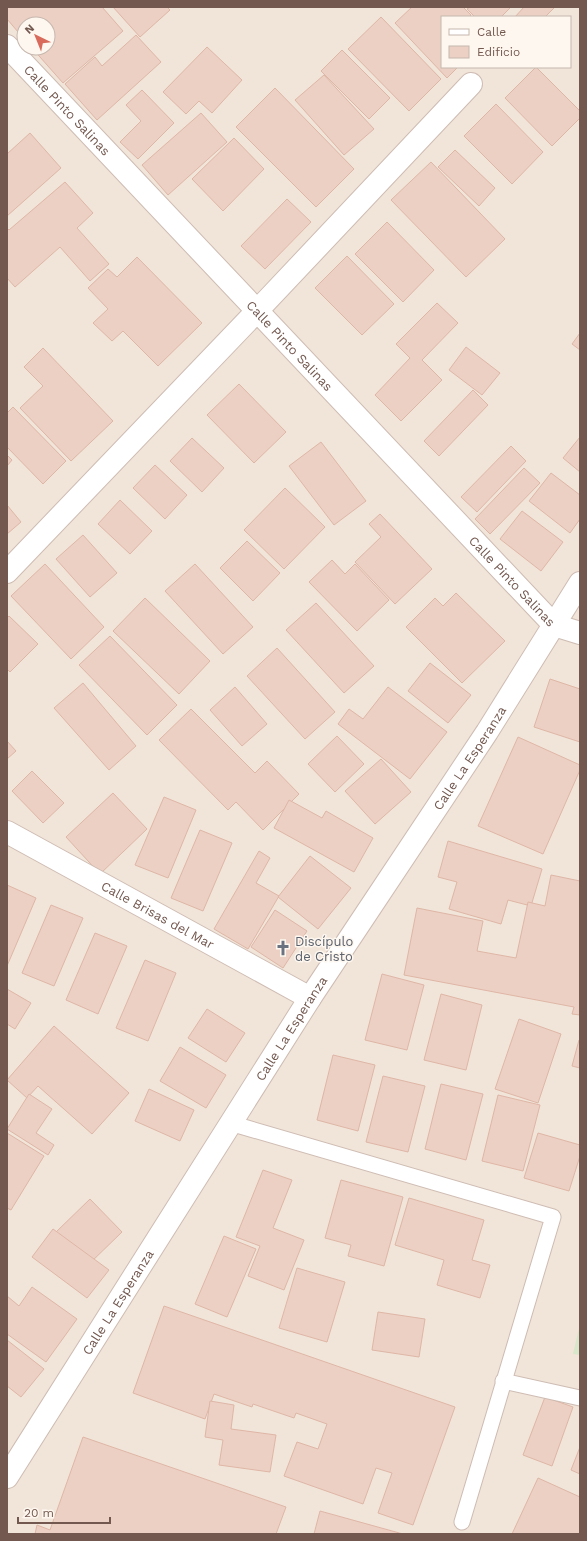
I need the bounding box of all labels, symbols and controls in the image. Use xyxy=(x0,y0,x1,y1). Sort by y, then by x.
north arrow xyxy=(16,16,56,56)
legend xyxy=(441,16,571,68)
text: N xyxy=(22,22,37,37)
text: Calle xyxy=(477,25,506,39)
text: Edificio xyxy=(477,45,520,59)
street label: Calle Pinto Salinas xyxy=(21,62,113,159)
street label: Calle Pinto Salinas xyxy=(243,298,336,394)
street label: Calle Pinto Salinas xyxy=(466,533,558,630)
street label: Calle La Esperanza xyxy=(430,703,510,813)
street label: Calle Brisas del Mar xyxy=(99,878,217,952)
place label: Discípulo de Cristo xyxy=(295,934,354,964)
church icon: Discípulo de Cristo xyxy=(274,939,292,957)
street label: Calle La Esperanza xyxy=(253,973,331,1084)
street label: Calle La Esperanza xyxy=(79,1247,157,1358)
scale bar xyxy=(18,1499,110,1525)
text: 20 m xyxy=(24,1506,54,1520)

